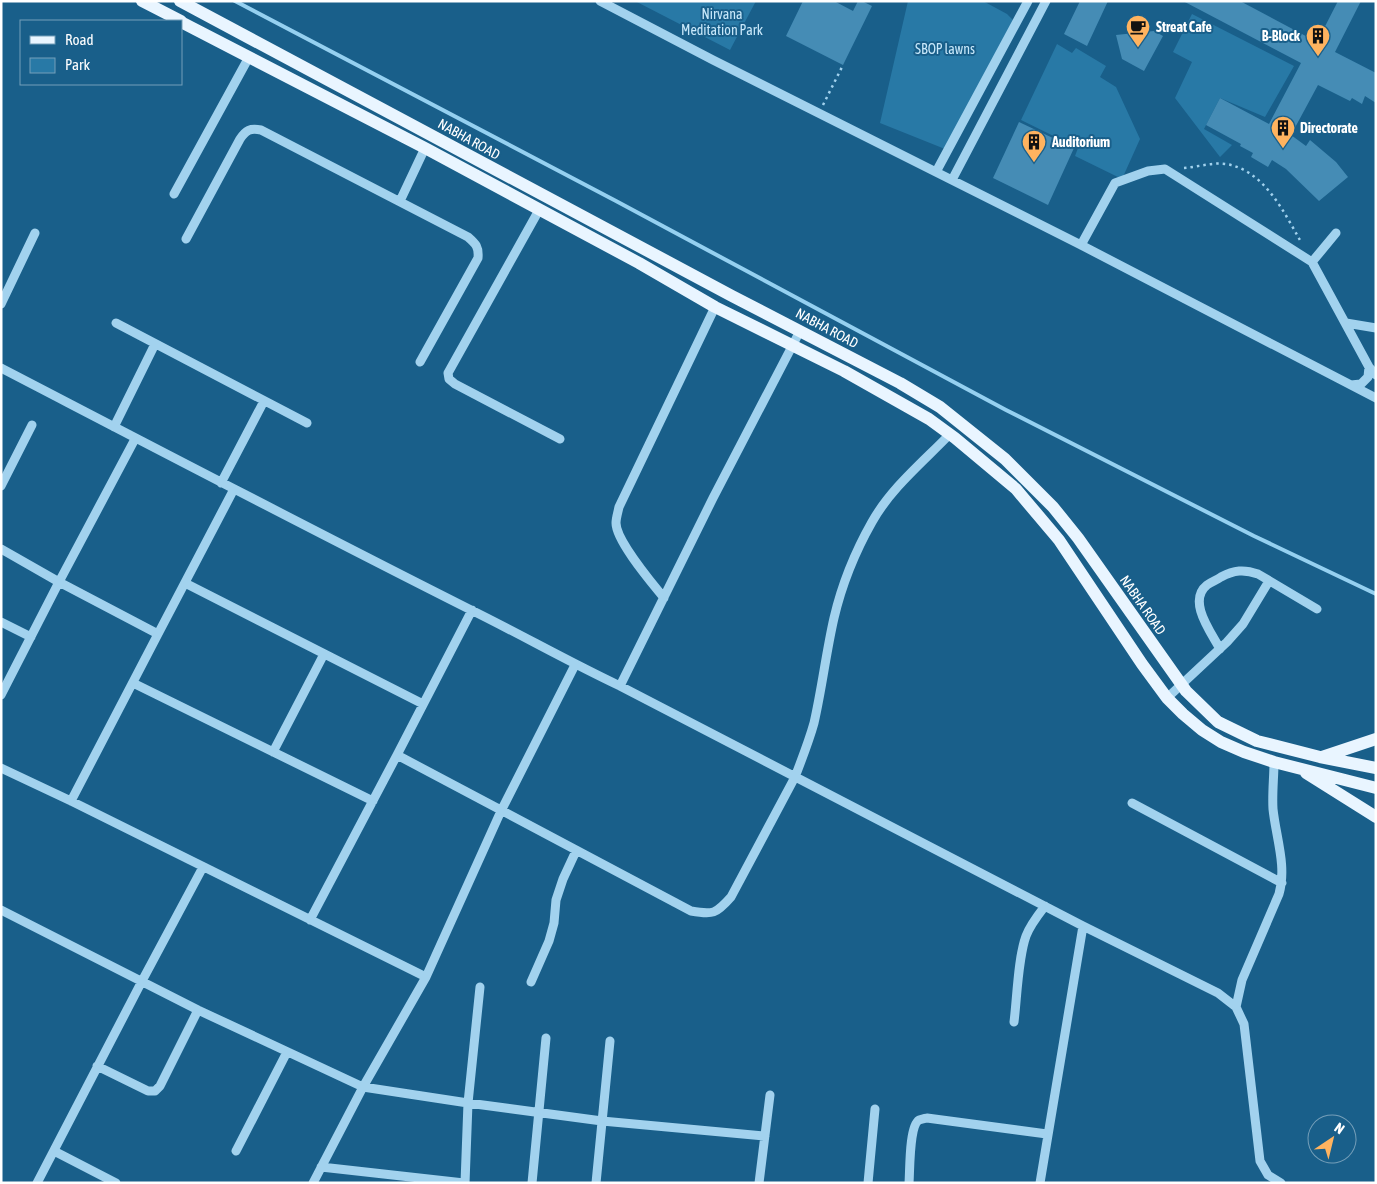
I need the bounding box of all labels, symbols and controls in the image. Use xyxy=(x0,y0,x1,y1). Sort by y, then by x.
park label: Nirvana Meditation Park xyxy=(681,6,763,38)
cafe icon: Streat Cafe xyxy=(1125,14,1151,48)
place label: Streat Cafe xyxy=(1156,19,1212,35)
legend xyxy=(20,20,182,85)
building icon: B-Block xyxy=(1305,23,1331,57)
place label: B-Block xyxy=(1262,28,1301,44)
text: Road xyxy=(65,31,94,48)
park label: SBOP lawns xyxy=(915,41,975,57)
text: Park xyxy=(65,56,90,73)
street label: NABHA ROAD xyxy=(435,115,503,163)
building icon: Directorate xyxy=(1270,115,1296,149)
place label: Directorate xyxy=(1300,120,1358,136)
building icon: Auditorium xyxy=(1021,129,1047,163)
place label: Auditorium xyxy=(1051,134,1110,150)
street label: NABHA ROAD xyxy=(793,305,861,351)
street label: NABHA ROAD xyxy=(1117,572,1169,638)
north arrow xyxy=(1307,1114,1357,1164)
text: N xyxy=(1331,1119,1347,1137)

